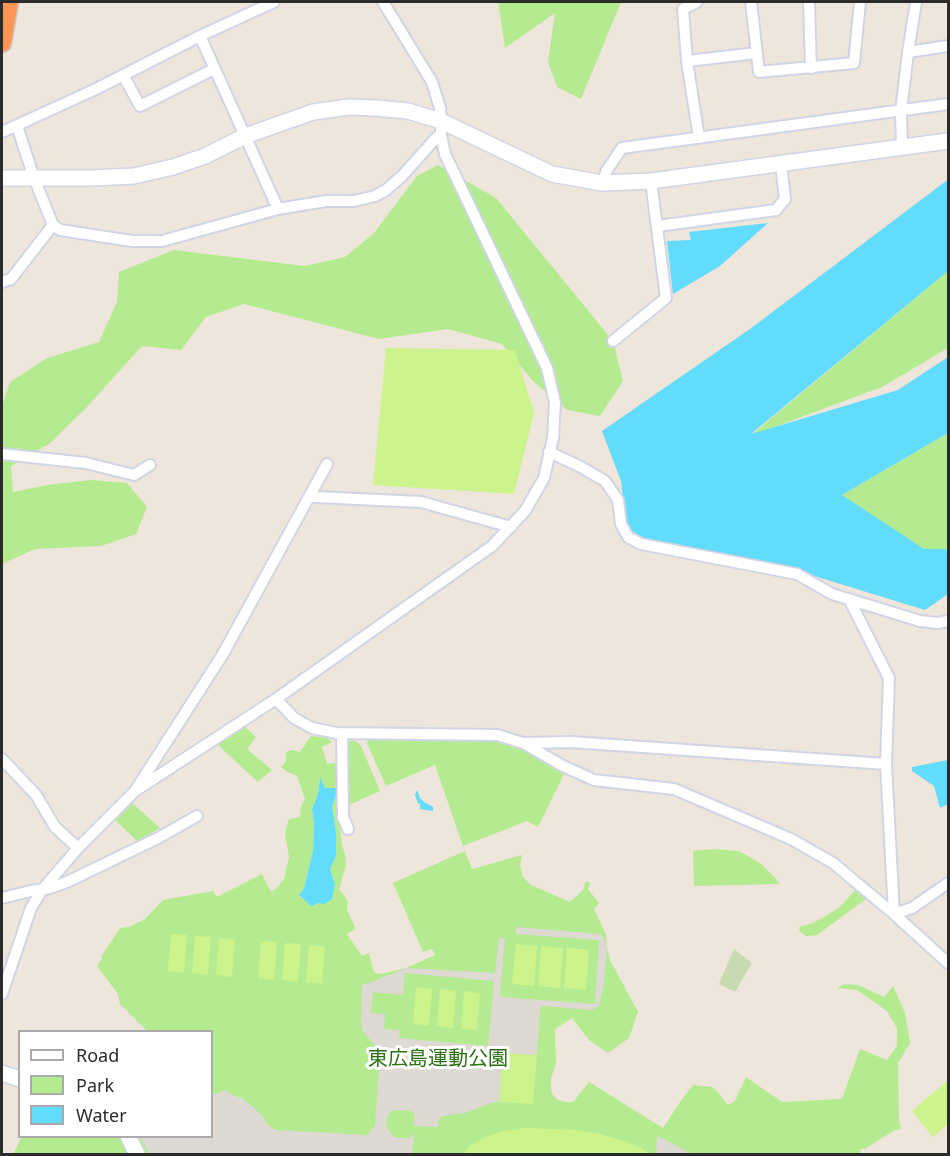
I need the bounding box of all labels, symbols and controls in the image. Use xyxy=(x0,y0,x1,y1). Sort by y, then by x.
legend xyxy=(18,1030,213,1138)
text: Road xyxy=(76,1043,119,1067)
park label: 東広島運動公園 xyxy=(368,1047,508,1071)
text: Park xyxy=(76,1073,114,1097)
text: Water xyxy=(76,1103,127,1127)

